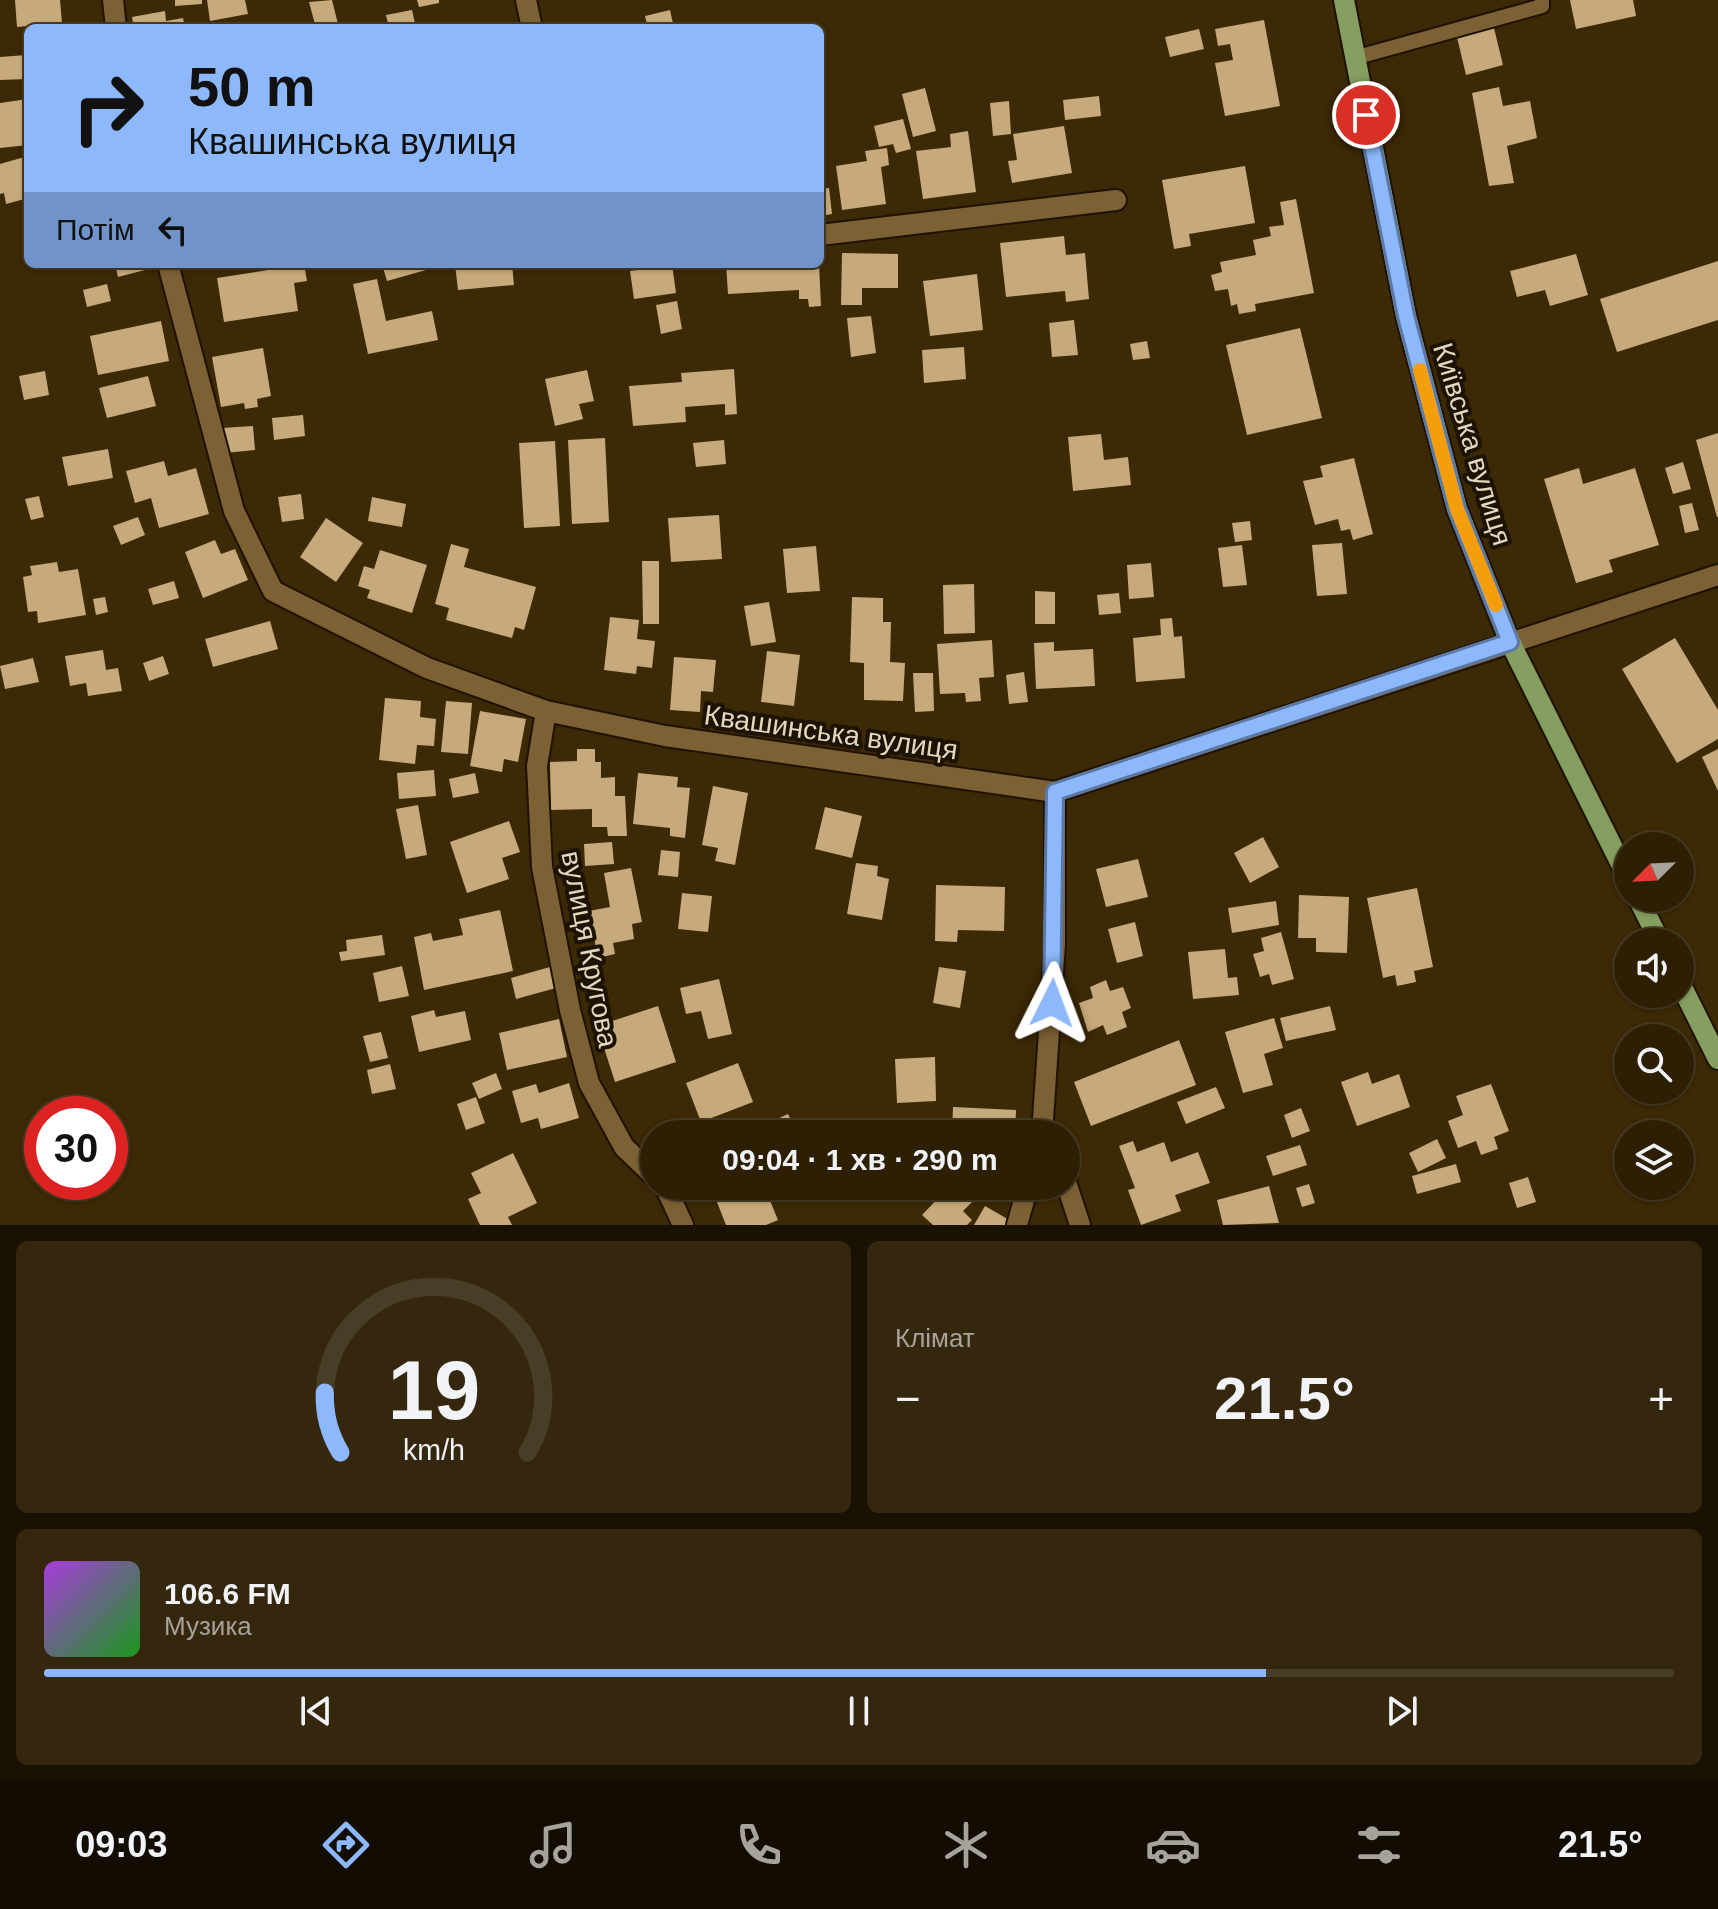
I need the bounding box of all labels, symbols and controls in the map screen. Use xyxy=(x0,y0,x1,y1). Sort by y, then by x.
text: 50 m xyxy=(188,55,316,118)
icon: right xyxy=(56,56,160,160)
pin xyxy=(1332,81,1400,149)
icon: arrive xyxy=(1344,93,1388,137)
text: Квашинська вулиця xyxy=(188,121,517,162)
icon: left xyxy=(151,208,195,252)
text: Потім xyxy=(56,213,135,246)
street label: Київська вулиця xyxy=(1427,339,1518,549)
street label: Квашинська вулиця xyxy=(702,699,960,766)
north arrow xyxy=(1614,832,1694,912)
map controls xyxy=(1614,832,1694,1200)
street label: вулиця Кругова xyxy=(555,848,624,1050)
button: sound xyxy=(1614,928,1694,1008)
position arrow xyxy=(1010,961,1094,1045)
button: search xyxy=(1614,1024,1694,1104)
speed limit sign: 30 xyxy=(24,1096,128,1200)
button: layers xyxy=(1614,1120,1694,1200)
text: 09:04 · 1 хв · 290 m xyxy=(722,1143,998,1176)
text: Клімат xyxy=(895,1323,975,1353)
text: 19 xyxy=(387,1344,480,1437)
text: 21.5° xyxy=(1214,1365,1355,1432)
text: − xyxy=(895,1374,921,1423)
text: + xyxy=(1648,1374,1674,1423)
text: km/h xyxy=(403,1434,464,1466)
text: 106.6 FM xyxy=(164,1577,291,1610)
text: Музика xyxy=(164,1611,252,1641)
icon: previous xyxy=(294,1689,338,1733)
icon: pause xyxy=(837,1689,881,1733)
icon: next xyxy=(1380,1689,1424,1733)
icon: directions xyxy=(318,1817,374,1873)
icon: music xyxy=(525,1817,581,1873)
icon: phone xyxy=(731,1817,787,1873)
icon: climate xyxy=(938,1817,994,1873)
icon: car xyxy=(1145,1817,1201,1873)
icon: filters xyxy=(1351,1817,1407,1873)
text: 09:03 xyxy=(75,1824,167,1865)
text: 21.5° xyxy=(1558,1824,1643,1865)

